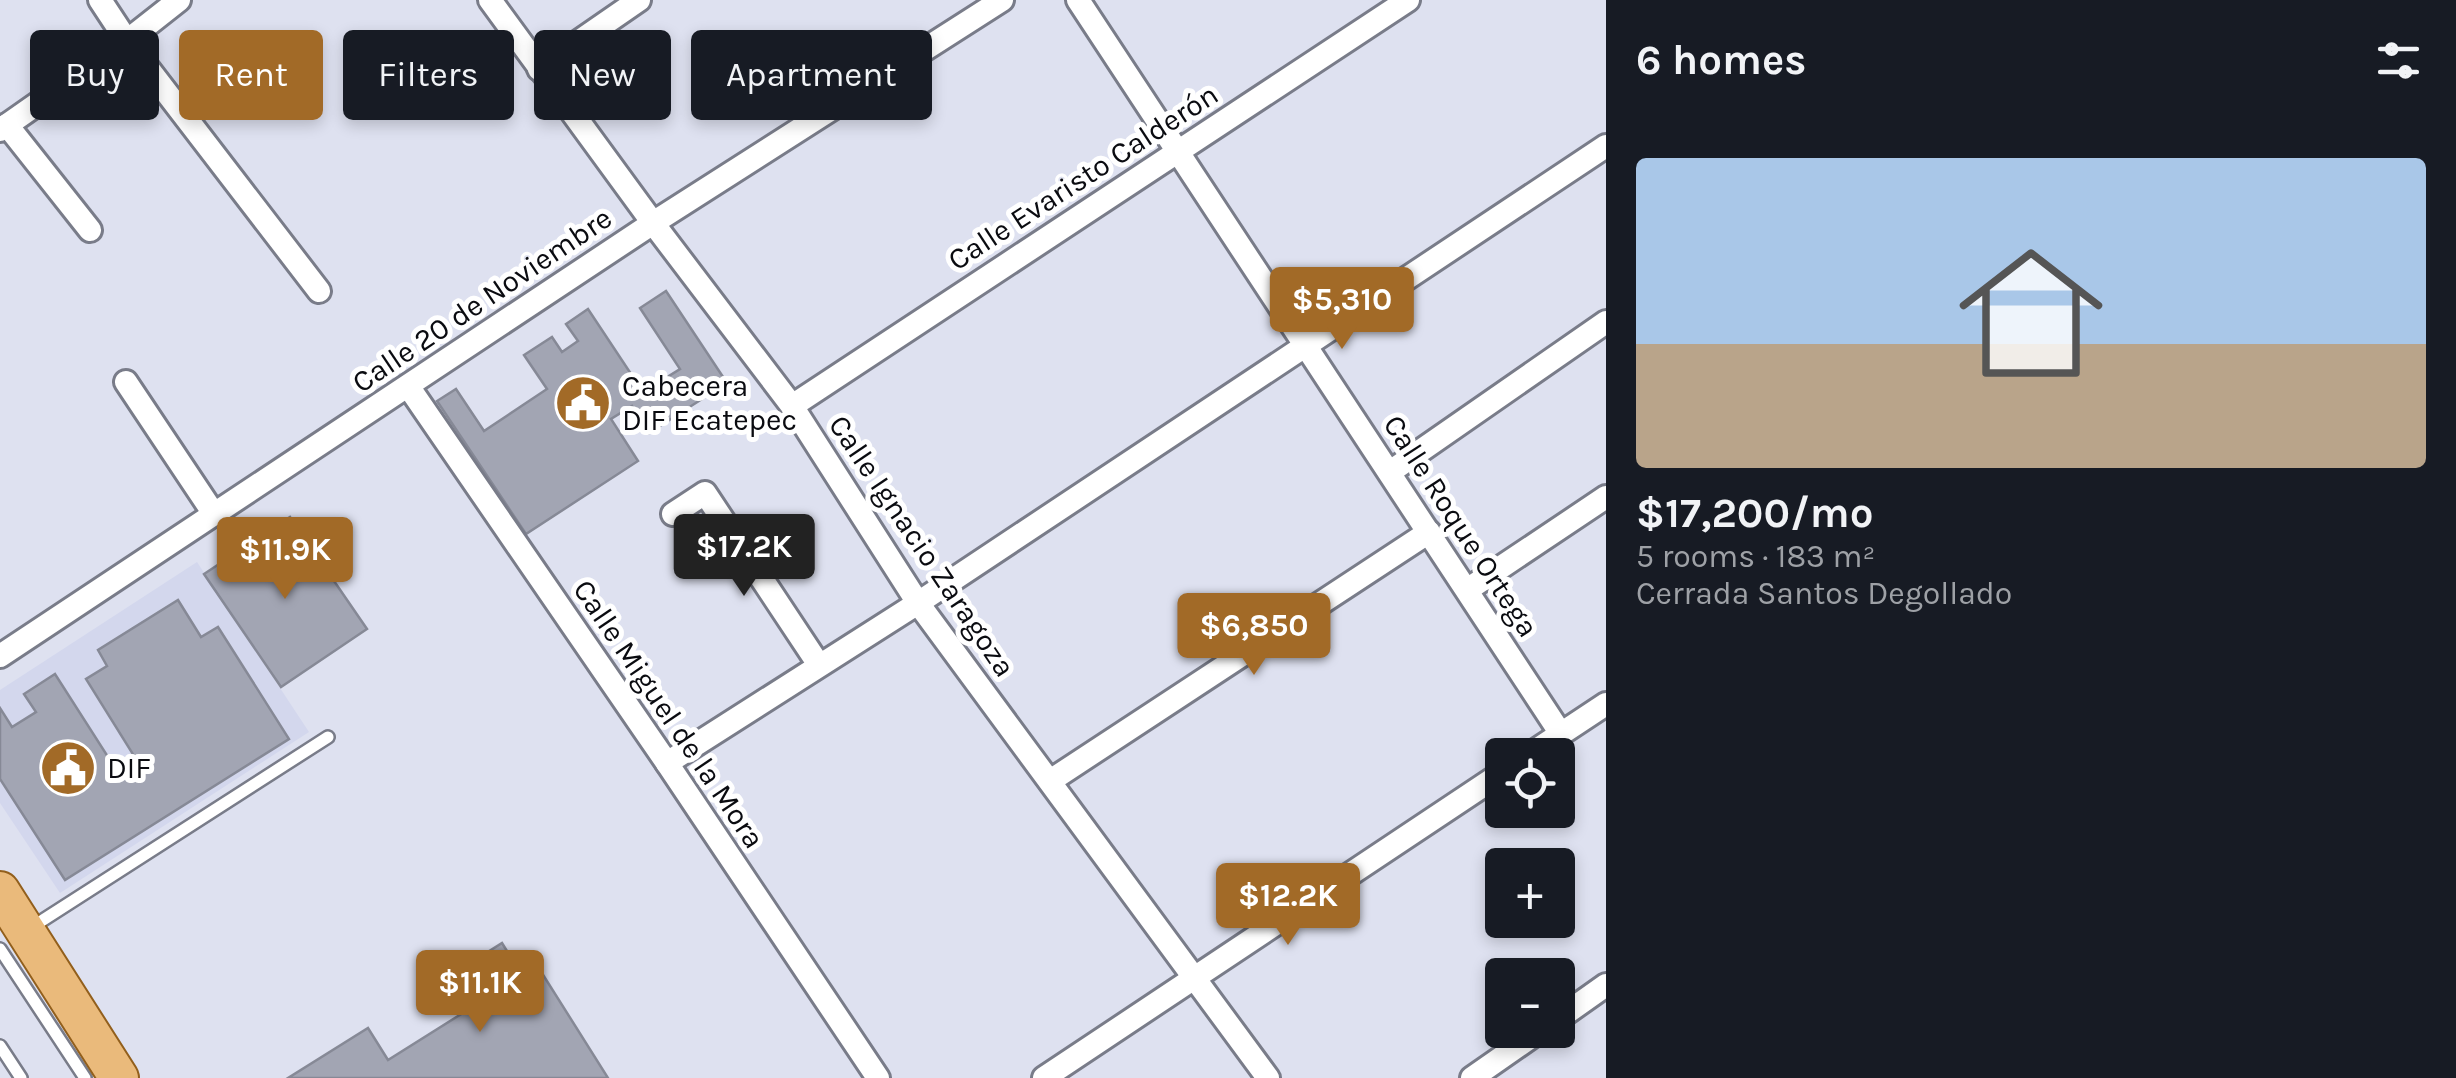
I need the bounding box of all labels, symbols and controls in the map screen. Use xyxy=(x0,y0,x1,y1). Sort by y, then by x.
chip: Buy xyxy=(30,30,159,120)
chip: Rent xyxy=(179,30,323,120)
chip: Filters xyxy=(343,30,514,120)
chip: New xyxy=(534,30,671,120)
chip: Apartment xyxy=(691,30,932,120)
icon: filters xyxy=(2371,33,2426,88)
text: 6 homes xyxy=(1636,35,1806,85)
street label: Calle Evaristo Calderón xyxy=(941,76,1225,278)
street label: Calle 20 de Noviembre xyxy=(345,200,619,400)
icon: home xyxy=(1941,223,2121,403)
pin: $5,310 xyxy=(1261,267,1423,352)
text: $5,310 xyxy=(1292,281,1392,318)
place label: Cabecera DIF Ecatepec xyxy=(622,368,797,438)
public building icon: Cabecera DIF Ecatepec xyxy=(553,373,613,433)
street label: Calle Ignacio Zaragoza xyxy=(821,408,1023,684)
street label: Calle Roque Ortega xyxy=(1376,408,1546,644)
text: $17,200/mo xyxy=(1636,488,1873,538)
pin: $17.2K xyxy=(663,514,825,599)
pin: $11.9K xyxy=(204,517,366,602)
text: $17.2K xyxy=(696,528,792,565)
text: $11.9K xyxy=(239,531,331,568)
text: 5 rooms · 183 m² xyxy=(1636,538,1875,575)
street label: Calle Miguel de la Mora xyxy=(566,573,772,855)
text: Cerrada Santos Degollado xyxy=(1636,575,2012,612)
pin: $6,850 xyxy=(1173,593,1335,678)
text: $6,850 xyxy=(1199,607,1309,644)
public building icon: DIF xyxy=(38,738,98,798)
map controls xyxy=(1485,738,1575,1048)
button: locate xyxy=(1485,738,1575,828)
place label: DIF xyxy=(107,750,151,786)
button: + xyxy=(1485,848,1575,938)
pin: $12.2K xyxy=(1207,863,1369,948)
text: $12.2K xyxy=(1238,877,1338,914)
pin: $11.1K xyxy=(399,950,561,1035)
button: − xyxy=(1485,958,1575,1048)
text: $11.1K xyxy=(438,964,522,1001)

